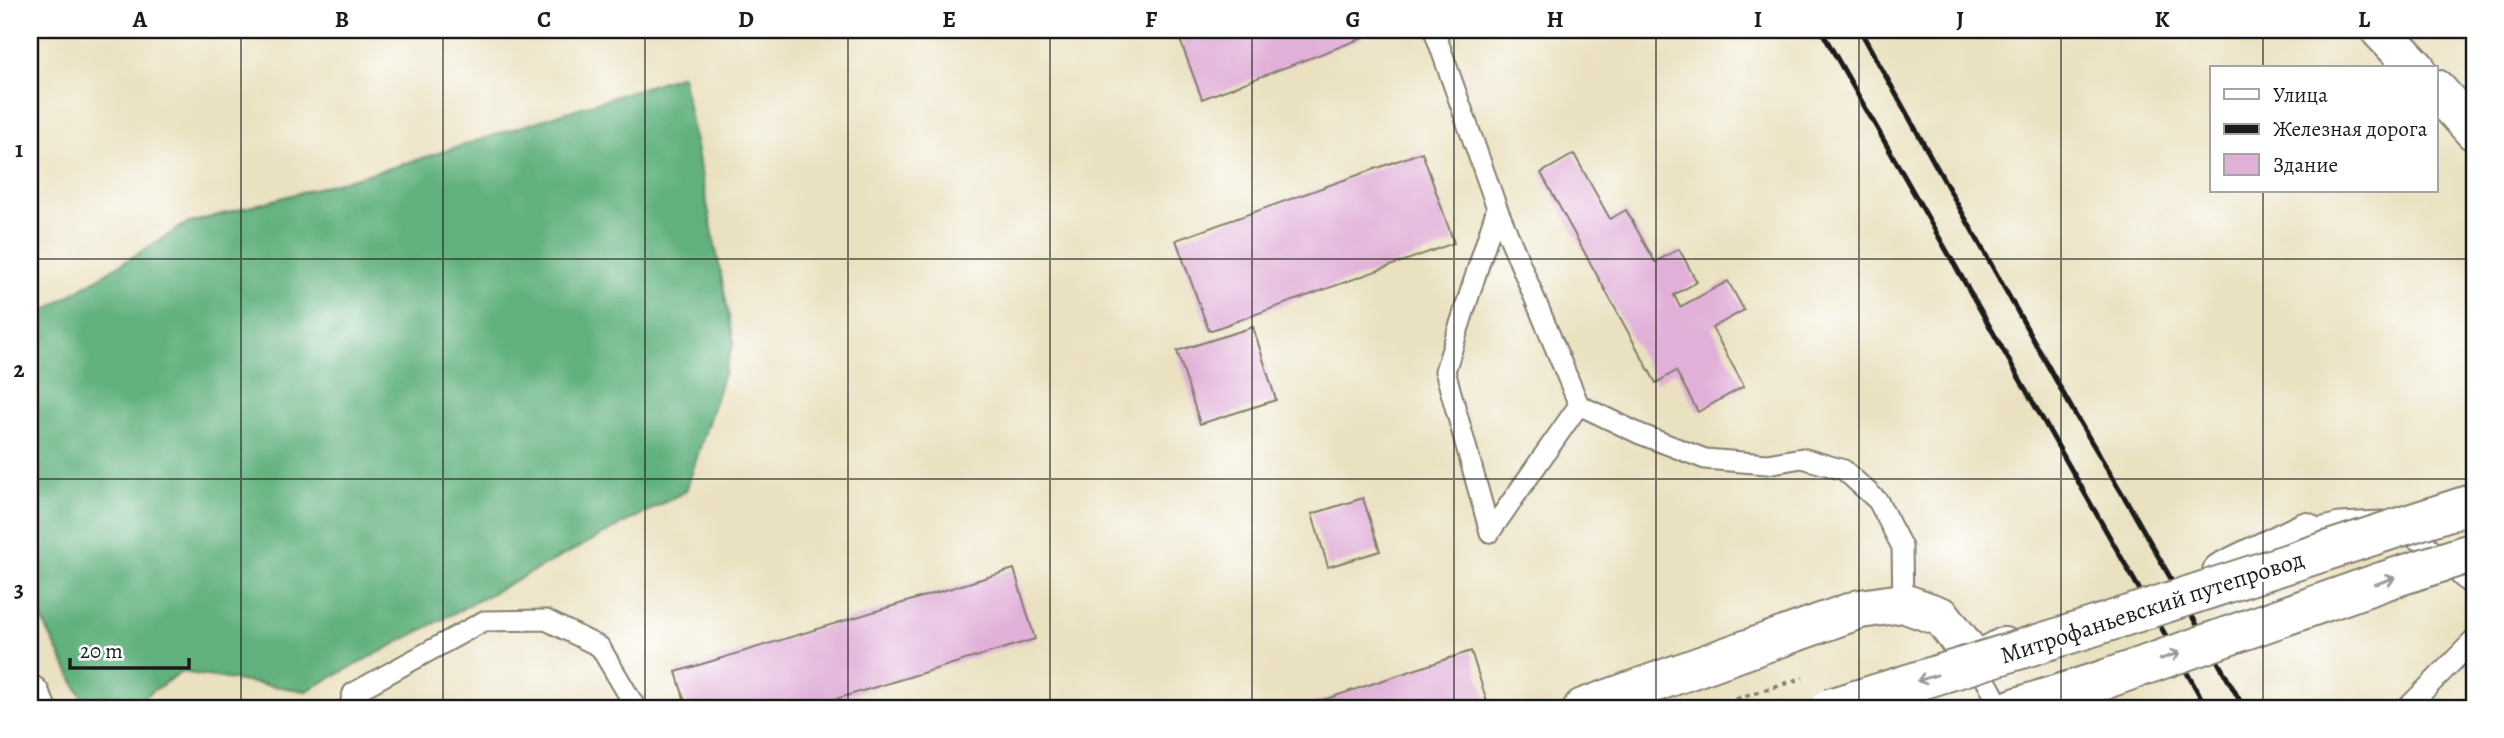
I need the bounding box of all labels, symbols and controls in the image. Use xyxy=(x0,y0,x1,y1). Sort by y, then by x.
text: A xyxy=(132,4,148,35)
text: B xyxy=(335,4,349,35)
text: C xyxy=(537,4,551,35)
text: D xyxy=(738,4,754,35)
text: E xyxy=(942,4,956,35)
text: F xyxy=(1145,4,1158,35)
text: G xyxy=(1345,4,1361,35)
text: H xyxy=(1546,4,1564,35)
text: I xyxy=(1754,4,1762,35)
text: J xyxy=(1956,4,1964,35)
text: K xyxy=(2154,4,2170,35)
text: L xyxy=(2358,4,2371,35)
legend xyxy=(2210,66,2438,192)
text: Улица xyxy=(2273,81,2328,109)
text: Железная дорога xyxy=(2273,115,2428,143)
text: 1 xyxy=(15,134,23,165)
text: Здание xyxy=(2273,151,2338,179)
text: 2 xyxy=(13,354,25,385)
street label: Митрофаньевский путепровод xyxy=(1996,543,2308,671)
text: 3 xyxy=(14,574,24,605)
one-way arrow xyxy=(2373,574,2395,586)
scale bar xyxy=(70,626,189,670)
text: 20 m xyxy=(80,637,123,665)
one-way arrow xyxy=(2158,649,2180,661)
one-way arrow xyxy=(1916,673,1938,686)

